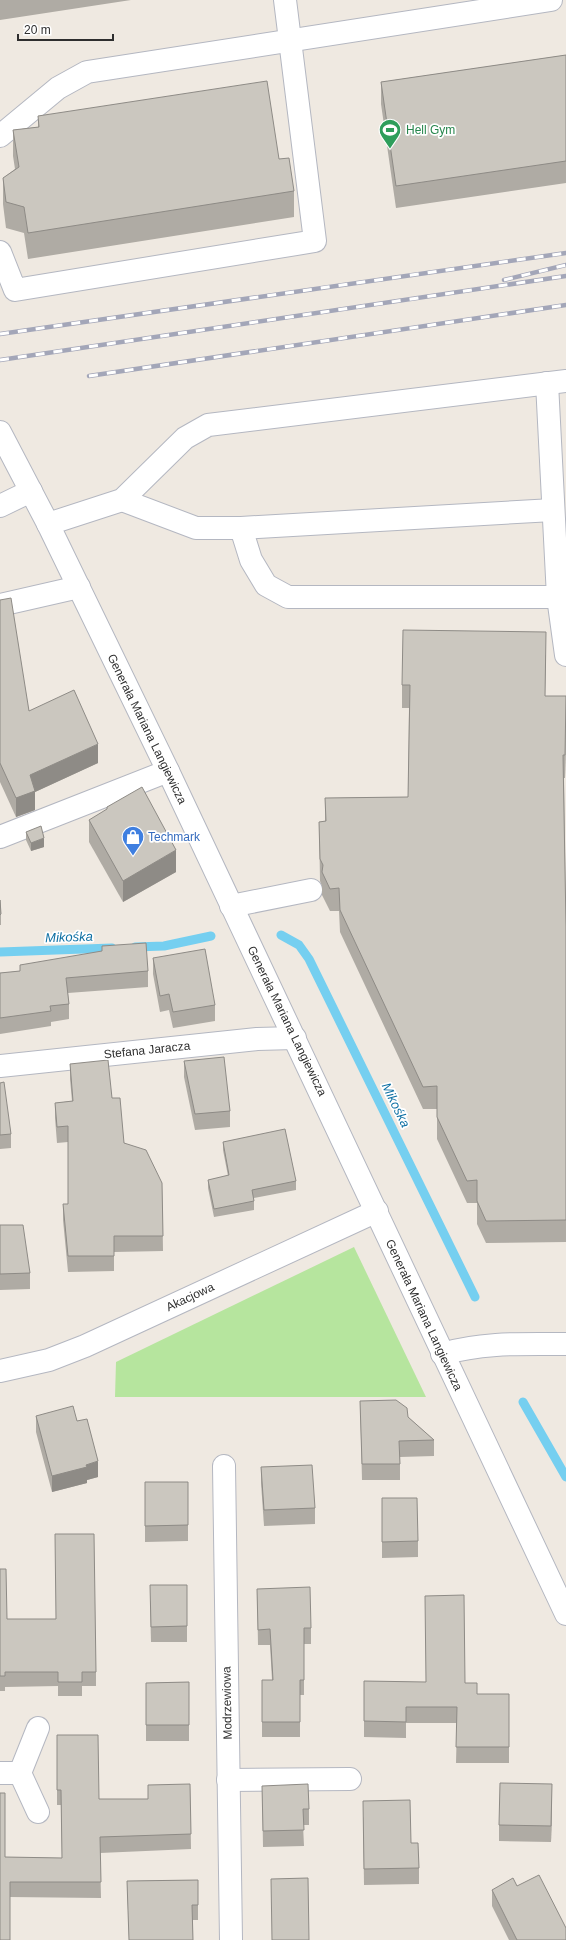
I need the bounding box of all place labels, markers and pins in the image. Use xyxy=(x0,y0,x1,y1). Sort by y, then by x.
sports icon: Hell Gym xyxy=(377,117,403,150)
place label: Hell Gym xyxy=(406,123,455,137)
shop icon: Techmark xyxy=(120,824,146,857)
place label: Techmark xyxy=(148,830,201,844)

